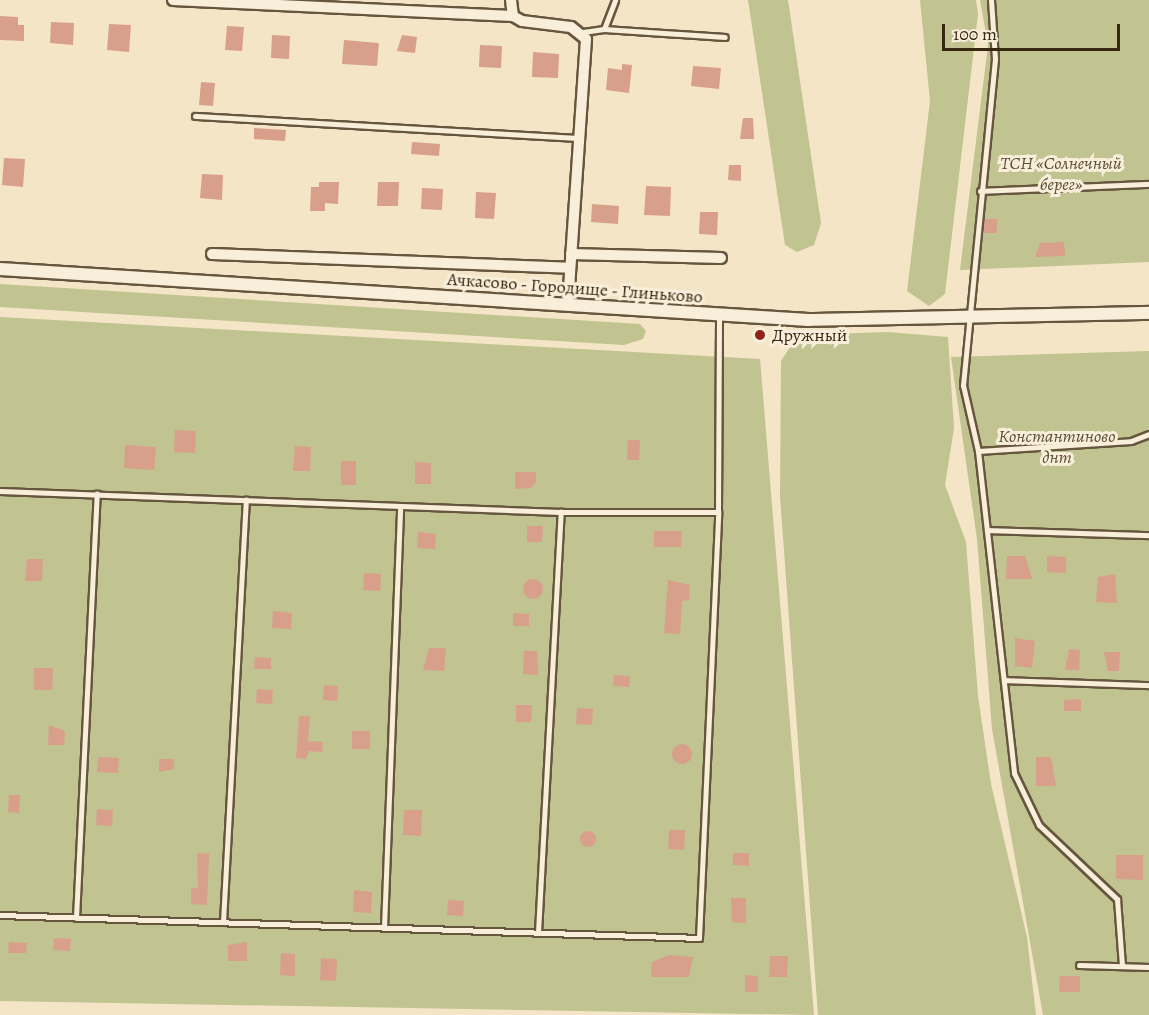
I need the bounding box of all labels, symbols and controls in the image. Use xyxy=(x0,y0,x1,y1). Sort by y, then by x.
scale bar xyxy=(945,12,1124,50)
text: 100 m xyxy=(953,22,997,46)
park label: ТСН «Солнечный берег» xyxy=(1000,153,1122,195)
street label: Ачкасово - Городище - Глиньково xyxy=(446,268,704,308)
place label: Дружный xyxy=(772,324,847,346)
marker: Дружный xyxy=(753,328,767,342)
park label: Константиново днт xyxy=(998,426,1116,468)

